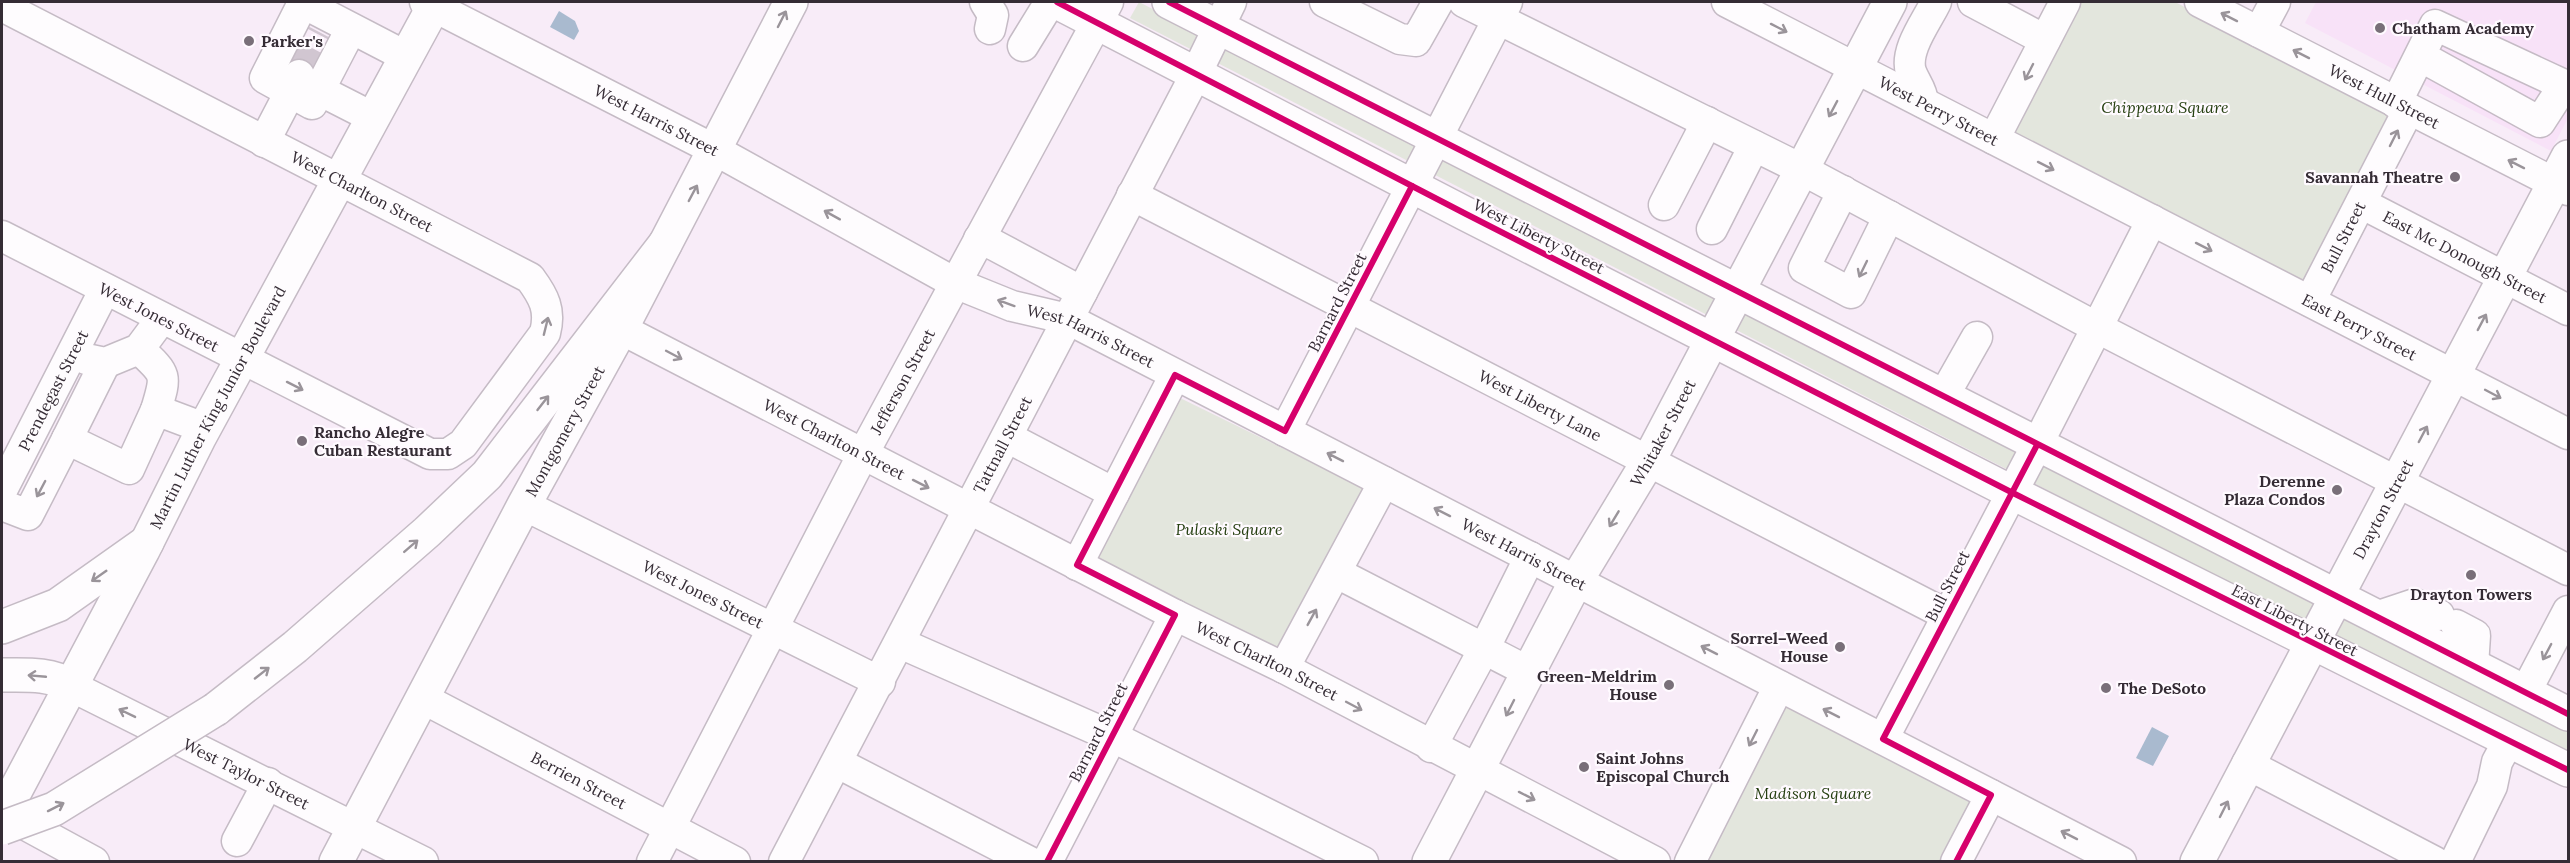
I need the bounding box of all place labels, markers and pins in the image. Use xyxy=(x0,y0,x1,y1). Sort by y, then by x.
place label: Chatham Academy xyxy=(2392,18,2534,38)
marker: Chatham Academy xyxy=(2373,21,2387,35)
place label: Parker's xyxy=(261,31,323,51)
marker: Parker's xyxy=(242,34,256,48)
place label: Savannah Theatre xyxy=(2305,167,2443,187)
marker: Savannah Theatre xyxy=(2448,170,2462,184)
place label: Rancho Alegre Cuban Restaurant xyxy=(314,422,452,460)
marker: Rancho Alegre Cuban Restaurant xyxy=(295,434,309,448)
place label: Derenne Plaza Condos xyxy=(2224,471,2325,509)
marker: Derenne Plaza Condos xyxy=(2330,483,2344,497)
marker: Drayton Towers xyxy=(2464,568,2478,582)
place label: Drayton Towers xyxy=(2410,584,2532,604)
place label: Sorrel–Weed House xyxy=(1730,628,1828,666)
marker: Sorrel–Weed House xyxy=(1833,640,1847,654)
place label: Green-Meldrim House xyxy=(1537,666,1657,704)
marker: Green-Meldrim House xyxy=(1662,678,1676,692)
place label: The DeSoto xyxy=(2118,678,2206,698)
marker: The DeSoto xyxy=(2099,681,2113,695)
place label: Saint Johns Episcopal Church xyxy=(1596,748,1730,786)
marker: Saint Johns Episcopal Church xyxy=(1577,760,1591,774)

